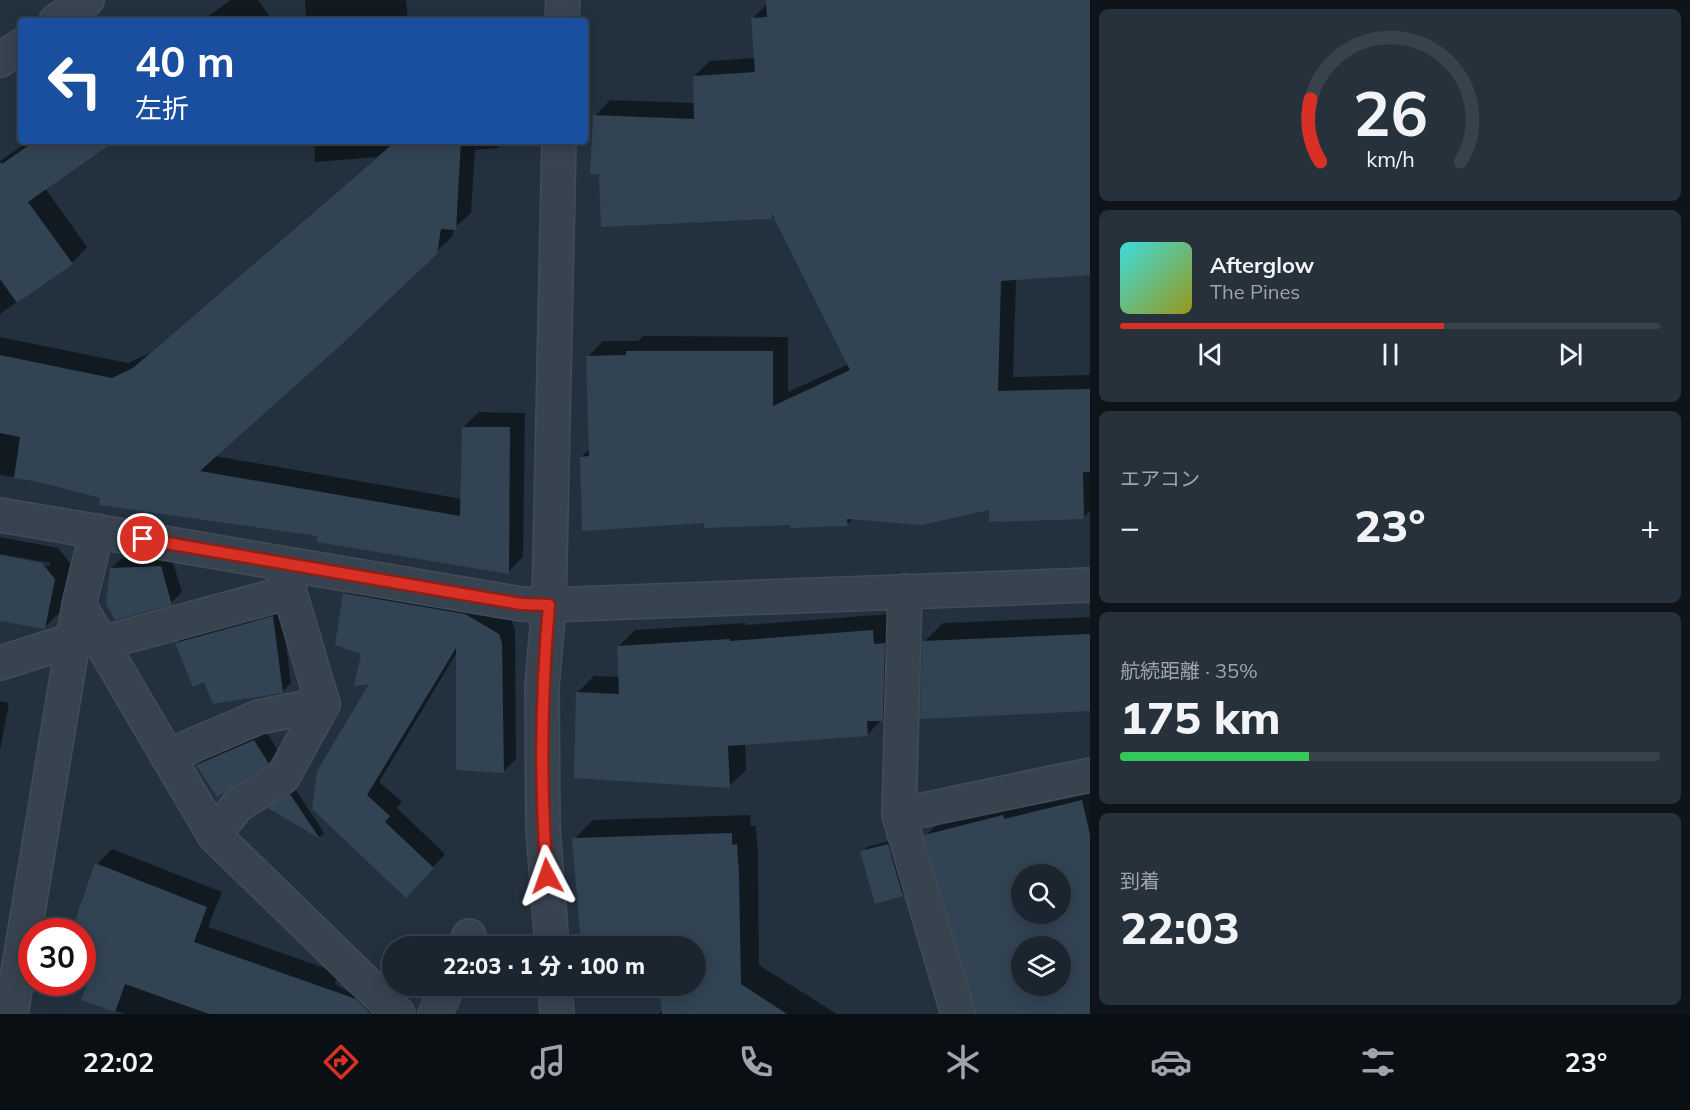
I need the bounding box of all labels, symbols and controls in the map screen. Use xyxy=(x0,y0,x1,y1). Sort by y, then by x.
text: 40 m xyxy=(135,35,235,88)
icon: left xyxy=(36,42,114,120)
text: 26 xyxy=(1353,73,1427,152)
text: 左折 xyxy=(135,91,189,125)
text: km/h xyxy=(1366,145,1414,172)
text: Afterglow xyxy=(1210,251,1314,279)
text: The Pines xyxy=(1210,279,1300,304)
icon: previous xyxy=(1194,338,1227,371)
icon: pause xyxy=(1374,338,1407,371)
icon: next xyxy=(1554,338,1587,371)
text: エアコン xyxy=(1120,466,1200,491)
text: 23° xyxy=(1354,497,1426,553)
text: − xyxy=(1120,506,1140,547)
text: + xyxy=(1640,506,1660,547)
pin xyxy=(117,513,168,564)
icon: arrive xyxy=(126,522,159,555)
text: 航続距離 · 35% xyxy=(1120,658,1258,683)
text: 175 km xyxy=(1120,689,1281,745)
position arrow xyxy=(515,844,579,908)
map controls xyxy=(1011,864,1071,996)
button: search xyxy=(1011,864,1071,924)
text: 到着 xyxy=(1120,868,1160,893)
text: 22:03 xyxy=(1120,899,1240,955)
speed limit sign: 30 xyxy=(18,918,96,996)
button: layers xyxy=(1011,936,1071,996)
text: 22:03 · 1 分 · 100 m xyxy=(443,952,645,980)
icon: directions xyxy=(320,1041,362,1083)
icon: music xyxy=(527,1041,569,1083)
icon: phone xyxy=(735,1041,777,1083)
icon: climate xyxy=(942,1041,984,1083)
icon: car xyxy=(1150,1041,1192,1083)
icon: filters xyxy=(1357,1041,1399,1083)
text: 22:02 xyxy=(83,1045,154,1079)
text: 23° xyxy=(1565,1045,1607,1079)

